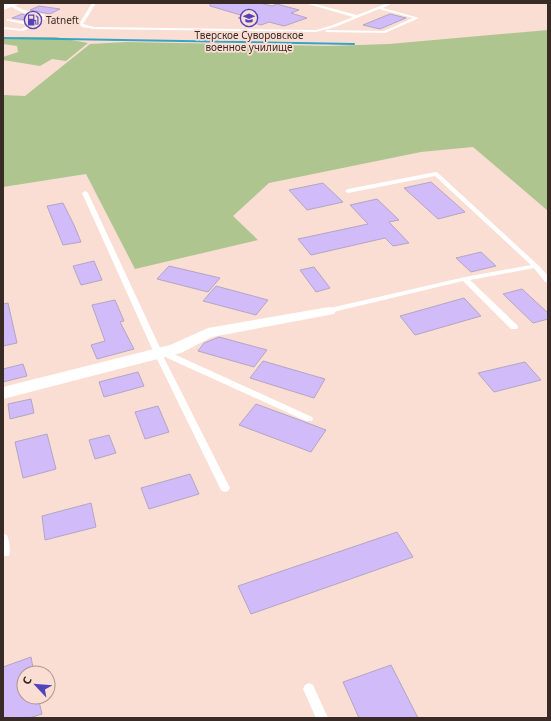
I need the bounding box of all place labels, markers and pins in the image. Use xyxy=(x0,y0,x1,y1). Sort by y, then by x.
school or university icon: Тверское Суворовское военное училище xyxy=(239,8,259,28)
fuel station icon: Tatneft xyxy=(23,10,43,30)
place label: Tatneft xyxy=(46,13,79,27)
place label: Тверское Суворовское военное училище xyxy=(195,28,304,54)

